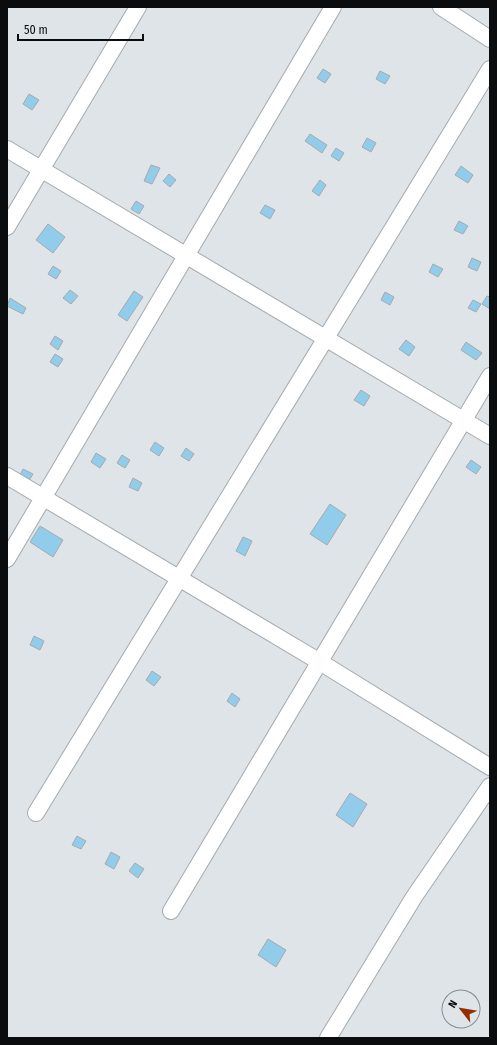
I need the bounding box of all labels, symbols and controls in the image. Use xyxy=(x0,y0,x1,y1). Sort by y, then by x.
scale bar xyxy=(18,16,143,42)
text: 50 m xyxy=(24,23,48,37)
north arrow xyxy=(441,989,481,1029)
text: N xyxy=(446,998,460,1010)

